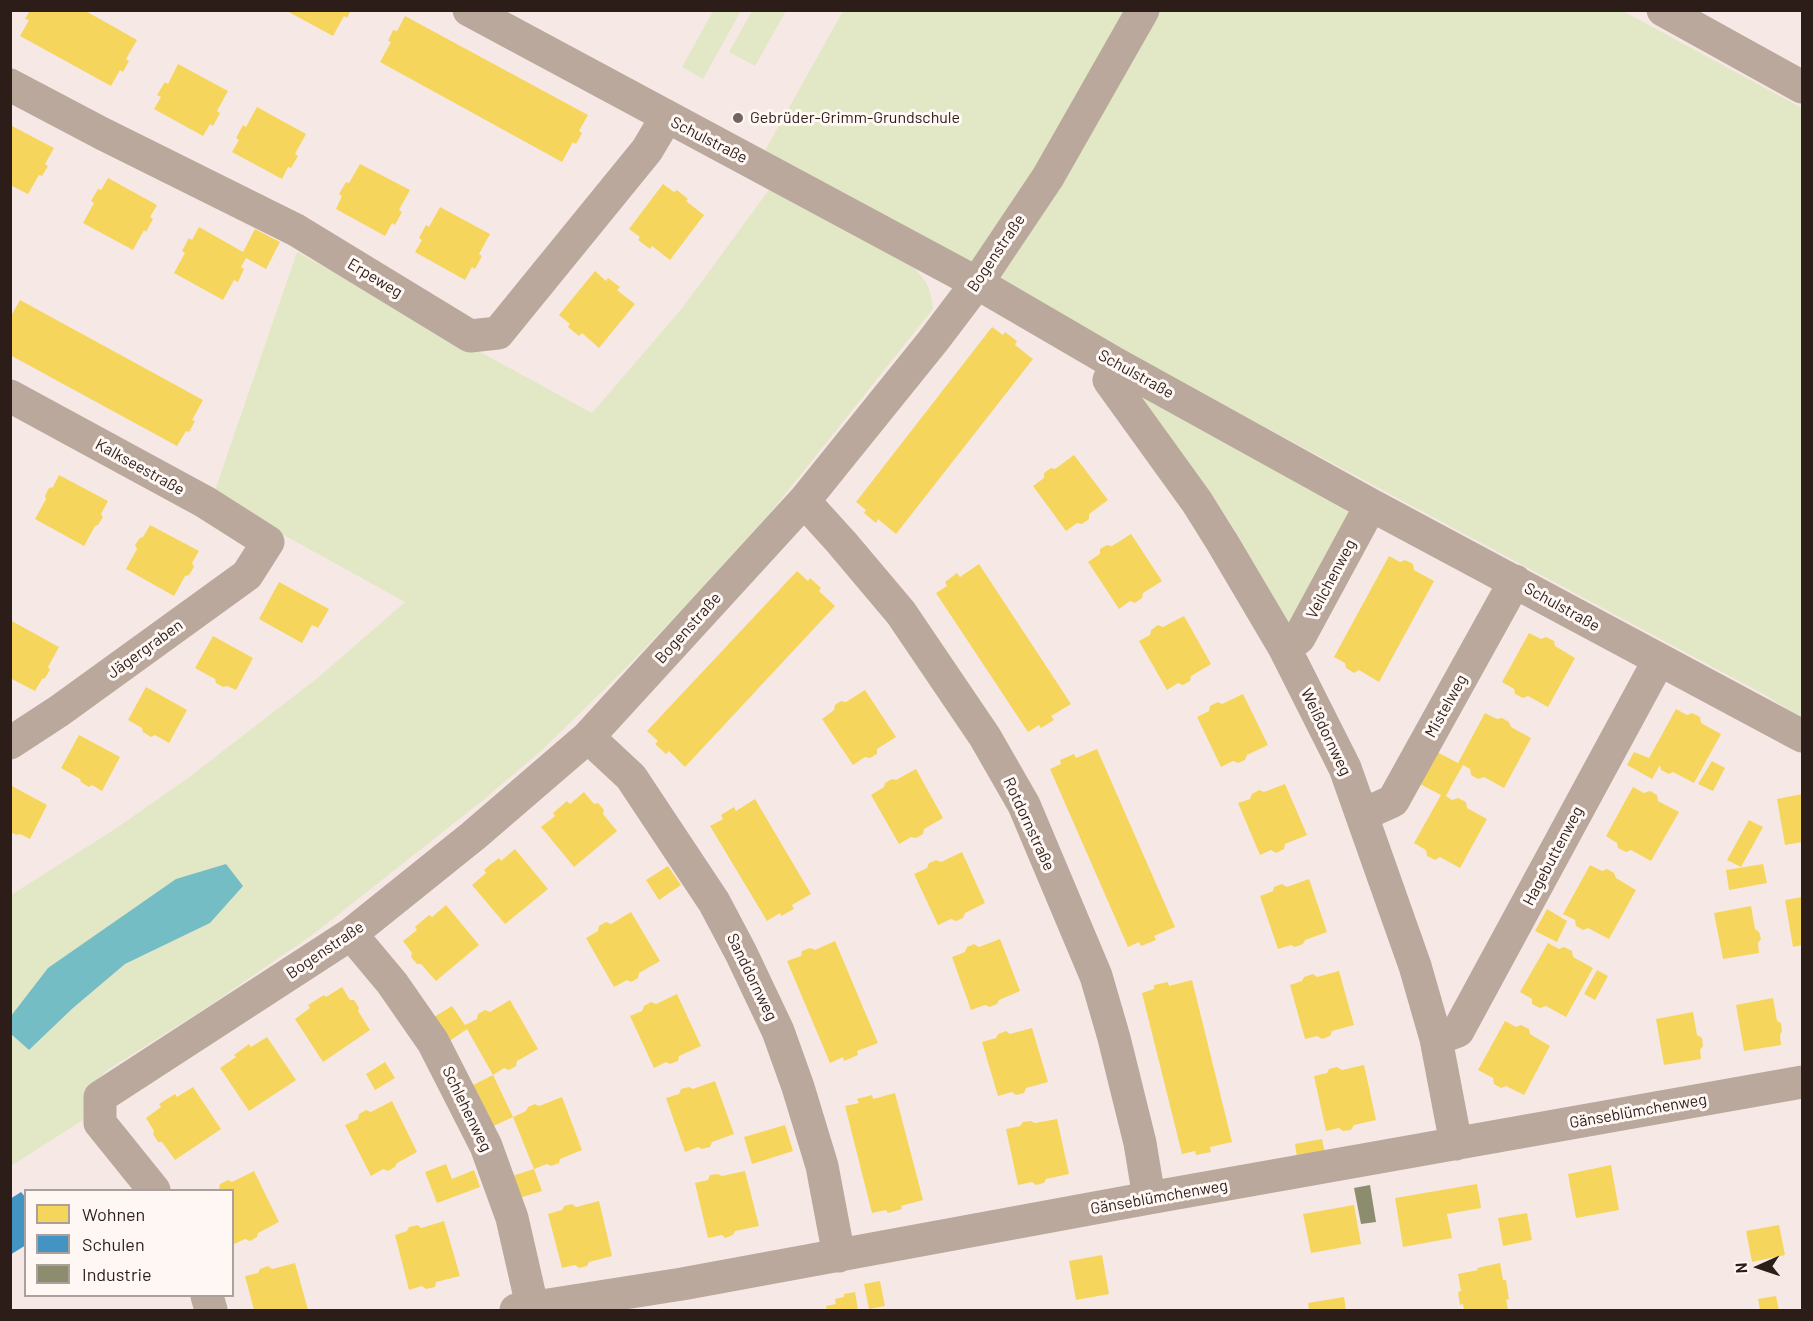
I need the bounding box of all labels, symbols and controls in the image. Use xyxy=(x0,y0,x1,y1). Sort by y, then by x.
place label: Gebrüder-Grimm-Grundschule xyxy=(750,108,960,128)
marker: Gebrüder-Grimm-Grundschule xyxy=(731,111,745,125)
street label: Schulstraße xyxy=(667,113,751,167)
street label: Bogenstraße xyxy=(963,211,1029,295)
street label: Erpeweg xyxy=(344,254,406,302)
street label: Schulstraße xyxy=(1095,345,1177,403)
street label: Kalkseestraße xyxy=(92,435,188,499)
street label: Veilchenweg xyxy=(1302,536,1360,622)
street label: Schulstraße xyxy=(1521,578,1603,636)
street label: Bogenstraße xyxy=(651,588,725,668)
street label: Jägergraben xyxy=(104,615,186,683)
street label: Mistelweg xyxy=(1421,671,1471,741)
street label: Weißdornweg xyxy=(1297,685,1355,779)
street label: Rotdornstraße xyxy=(999,774,1059,874)
street label: Hagebuttenweg xyxy=(1519,803,1587,909)
street label: Bogenstraße xyxy=(283,917,367,983)
street label: Sanddornweg xyxy=(723,930,781,1024)
street label: Schlehenweg xyxy=(438,1063,496,1155)
street label: Gänseblümchenweg xyxy=(1568,1089,1708,1133)
street label: Gänseblümchenweg xyxy=(1089,1175,1229,1219)
legend xyxy=(24,1189,234,1297)
text: Wohnen xyxy=(82,1203,145,1225)
text: Schulen xyxy=(82,1233,145,1255)
north arrow xyxy=(1729,1237,1789,1297)
text: N xyxy=(1731,1262,1750,1274)
text: Industrie xyxy=(82,1263,152,1285)

